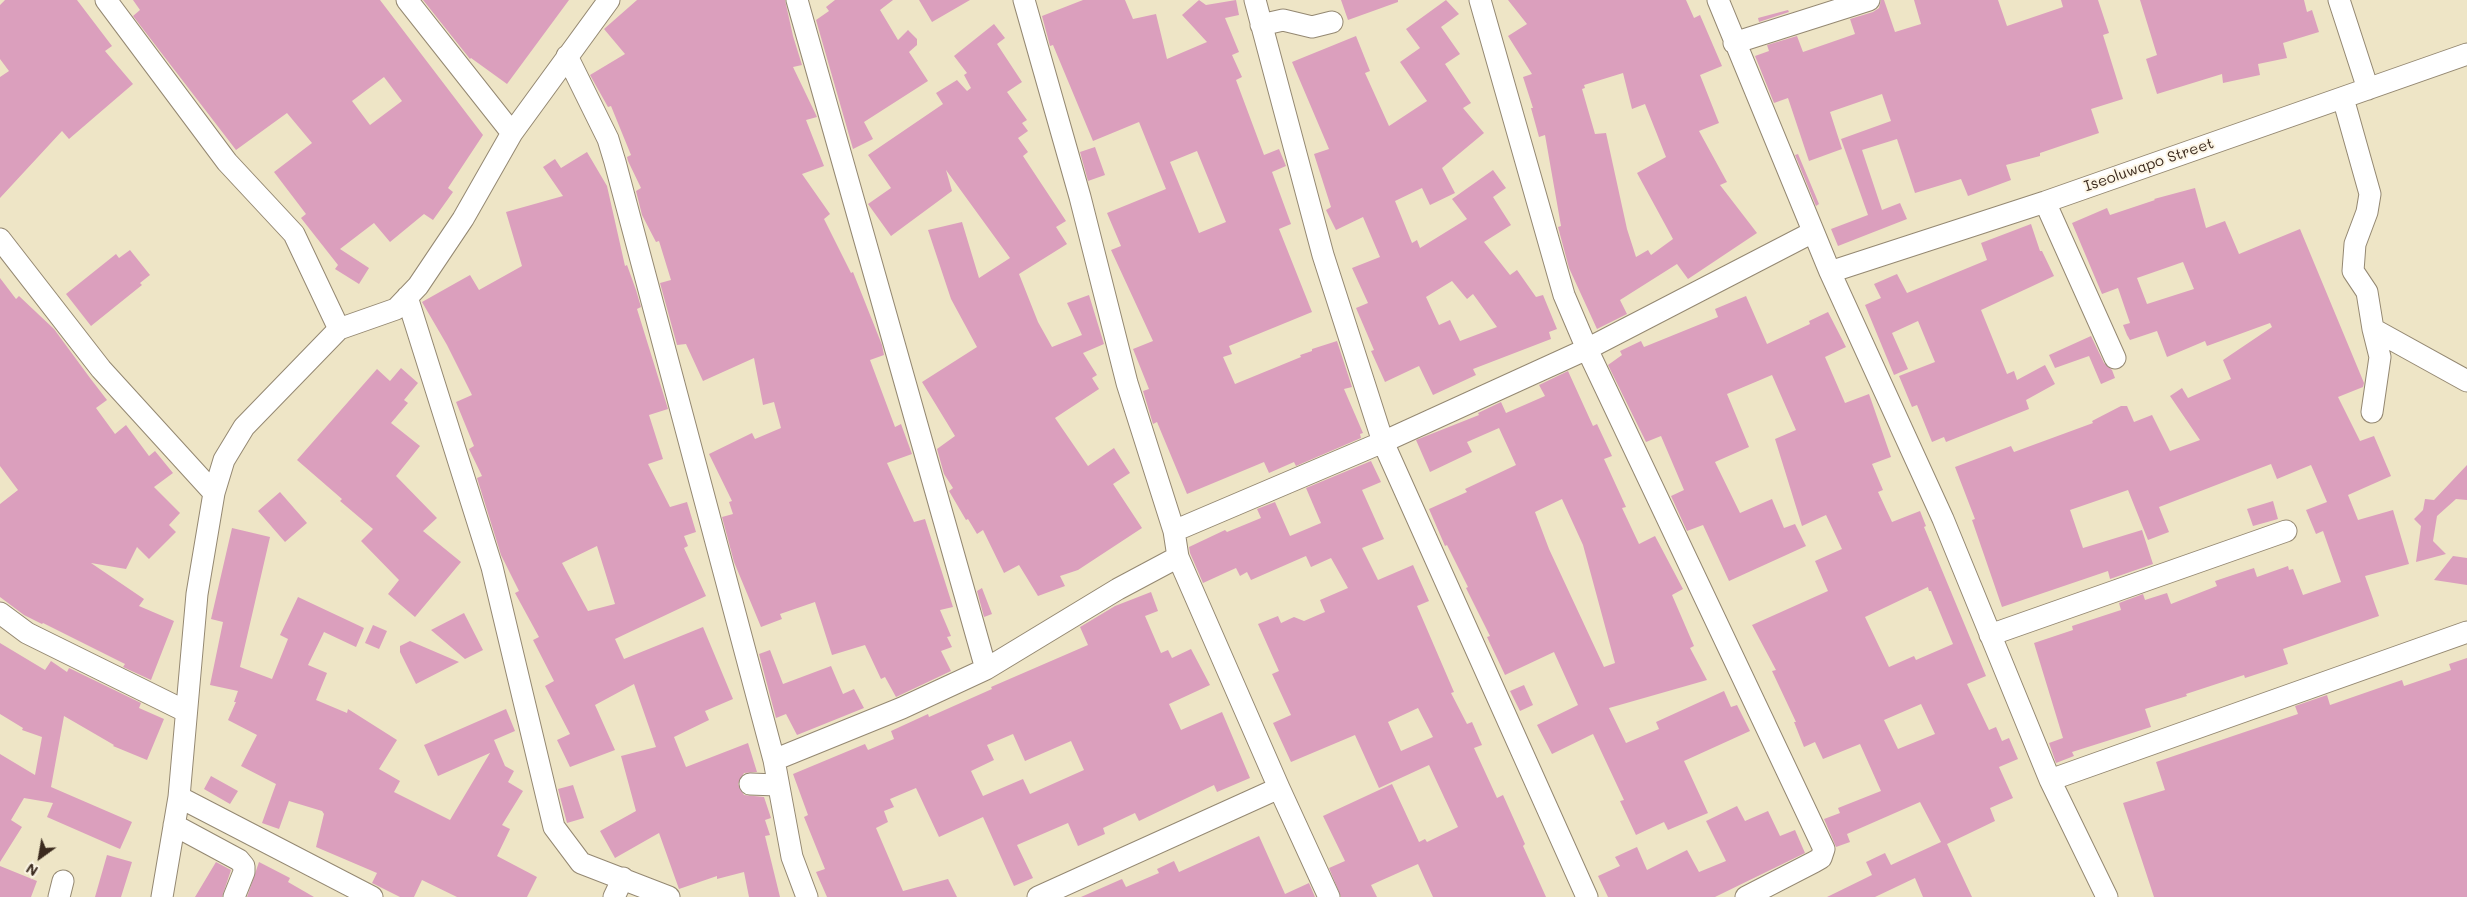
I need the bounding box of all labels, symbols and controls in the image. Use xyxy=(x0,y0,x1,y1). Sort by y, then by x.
street label: Iseoluwapo Street xyxy=(2082,134,2216,196)
north arrow xyxy=(15,832,65,882)
text: N xyxy=(22,859,41,881)

